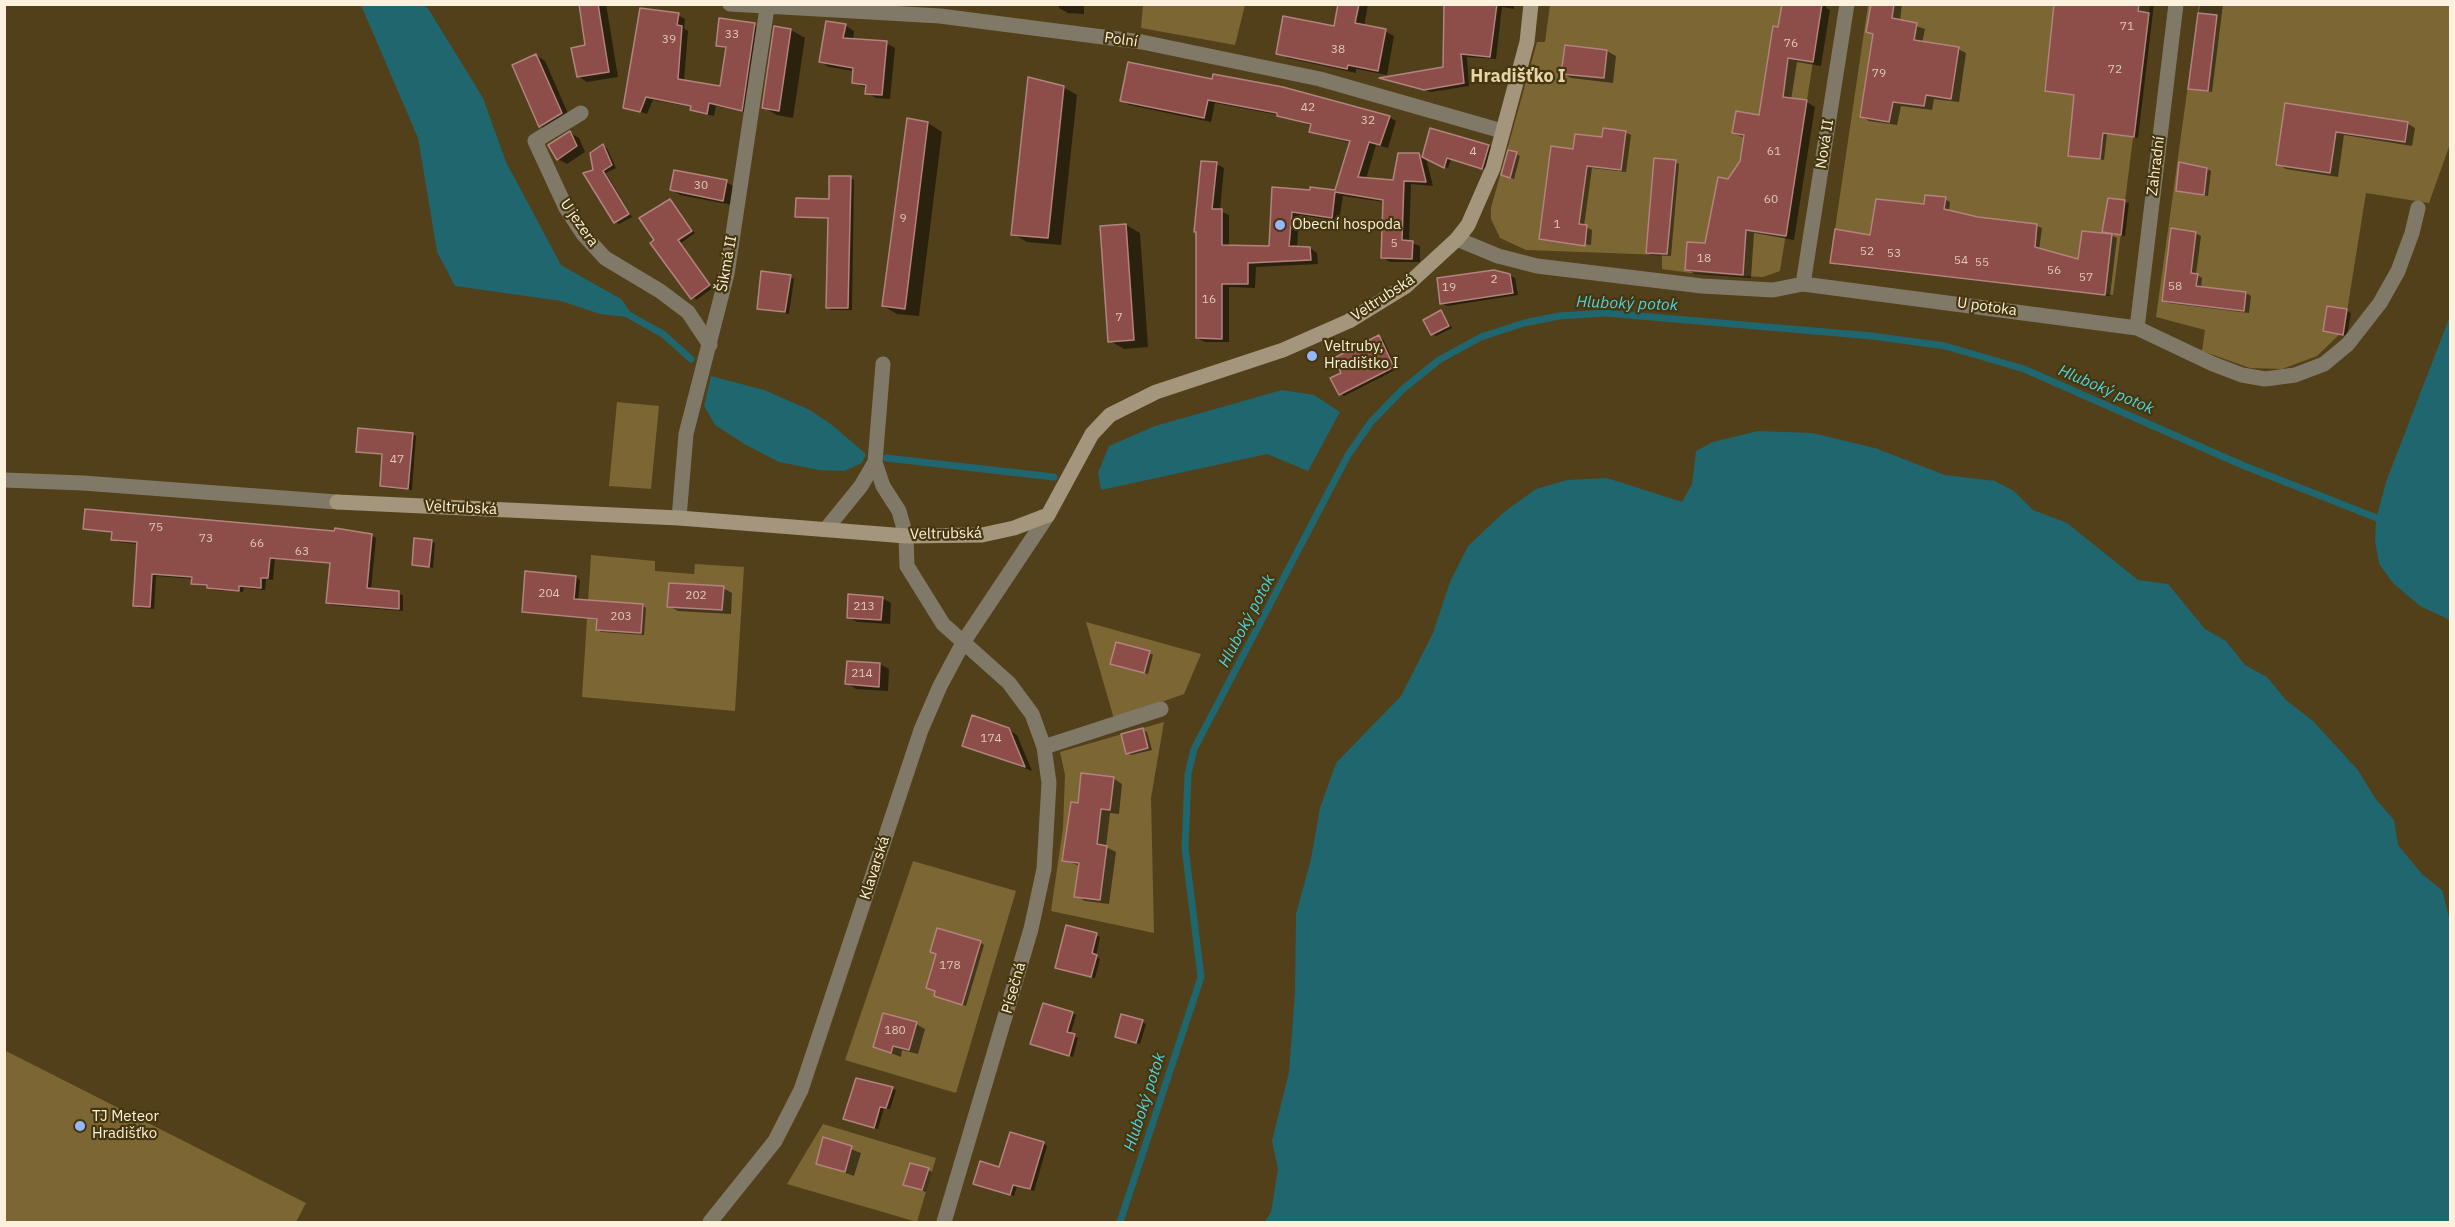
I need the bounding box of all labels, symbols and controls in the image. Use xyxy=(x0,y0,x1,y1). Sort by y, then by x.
house number: 71 xyxy=(2120,20,2134,34)
house number: 33 xyxy=(725,28,739,42)
street label: Polní xyxy=(1103,29,1139,51)
house number: 39 xyxy=(662,33,676,47)
house number: 76 xyxy=(1784,37,1798,51)
house number: 38 xyxy=(1331,43,1345,57)
house number: 72 xyxy=(2108,63,2122,77)
district label: Hradišťko I xyxy=(1470,66,1566,88)
house number: 79 xyxy=(1872,67,1886,81)
house number: 42 xyxy=(1301,101,1315,115)
house number: 32 xyxy=(1361,114,1375,128)
street label: Nová II xyxy=(1812,118,1838,170)
street label: Zahradní xyxy=(2143,135,2169,197)
house number: 4 xyxy=(1469,145,1477,159)
house number: 61 xyxy=(1767,145,1781,159)
house number: 30 xyxy=(694,179,708,193)
house number: 60 xyxy=(1764,193,1778,207)
street label: U jezera xyxy=(556,196,602,250)
house number: 9 xyxy=(899,212,907,226)
place label: Obecní hospoda xyxy=(1292,216,1401,234)
marker: Obecní hospoda xyxy=(1273,218,1287,232)
house number: 1 xyxy=(1553,218,1561,232)
street label: Šikmá II xyxy=(713,234,741,294)
house number: 5 xyxy=(1390,237,1398,251)
house number: 52 xyxy=(1860,245,1874,259)
house number: 53 xyxy=(1887,247,1901,261)
house number: 18 xyxy=(1697,252,1711,266)
house number: 54 xyxy=(1954,254,1968,268)
house number: 55 xyxy=(1975,256,1989,270)
house number: 56 xyxy=(2047,264,2061,278)
street label: Veltrubská xyxy=(1348,271,1418,325)
house number: 57 xyxy=(2079,271,2093,285)
house number: 2 xyxy=(1490,273,1498,287)
house number: 58 xyxy=(2168,280,2182,294)
house number: 19 xyxy=(1442,281,1456,295)
house number: 16 xyxy=(1202,293,1216,307)
water label: Hluboký potok xyxy=(1576,293,1678,315)
street label: U potoka xyxy=(1956,294,2018,320)
house number: 7 xyxy=(1115,311,1123,325)
place label: Veltruby, Hradištko I xyxy=(1324,338,1399,373)
marker: Veltruby, Hradištko I xyxy=(1305,349,1319,363)
water label: Hluboký potok xyxy=(2055,361,2157,419)
house number: 47 xyxy=(390,453,404,467)
street label: Veltrubská xyxy=(425,497,497,519)
house number: 75 xyxy=(149,521,163,535)
street label: Veltrubská xyxy=(910,524,982,544)
house number: 73 xyxy=(199,532,213,546)
house number: 66 xyxy=(250,537,264,551)
house number: 63 xyxy=(295,545,309,559)
water label: Hluboký potok xyxy=(1215,571,1279,671)
house number: 204 xyxy=(538,587,560,601)
house number: 202 xyxy=(685,589,707,603)
house number: 213 xyxy=(853,600,875,614)
house number: 203 xyxy=(610,610,632,624)
house number: 214 xyxy=(851,667,873,681)
house number: 174 xyxy=(980,732,1002,746)
street label: Klavarská xyxy=(856,834,894,902)
house number: 178 xyxy=(939,959,961,973)
street label: Písečná xyxy=(998,960,1030,1016)
house number: 180 xyxy=(884,1024,906,1038)
water label: Hluboký potok xyxy=(1120,1051,1170,1153)
place label: TJ Meteor Hradišťko xyxy=(92,1108,159,1143)
marker: TJ Meteor Hradišťko xyxy=(73,1119,87,1133)

